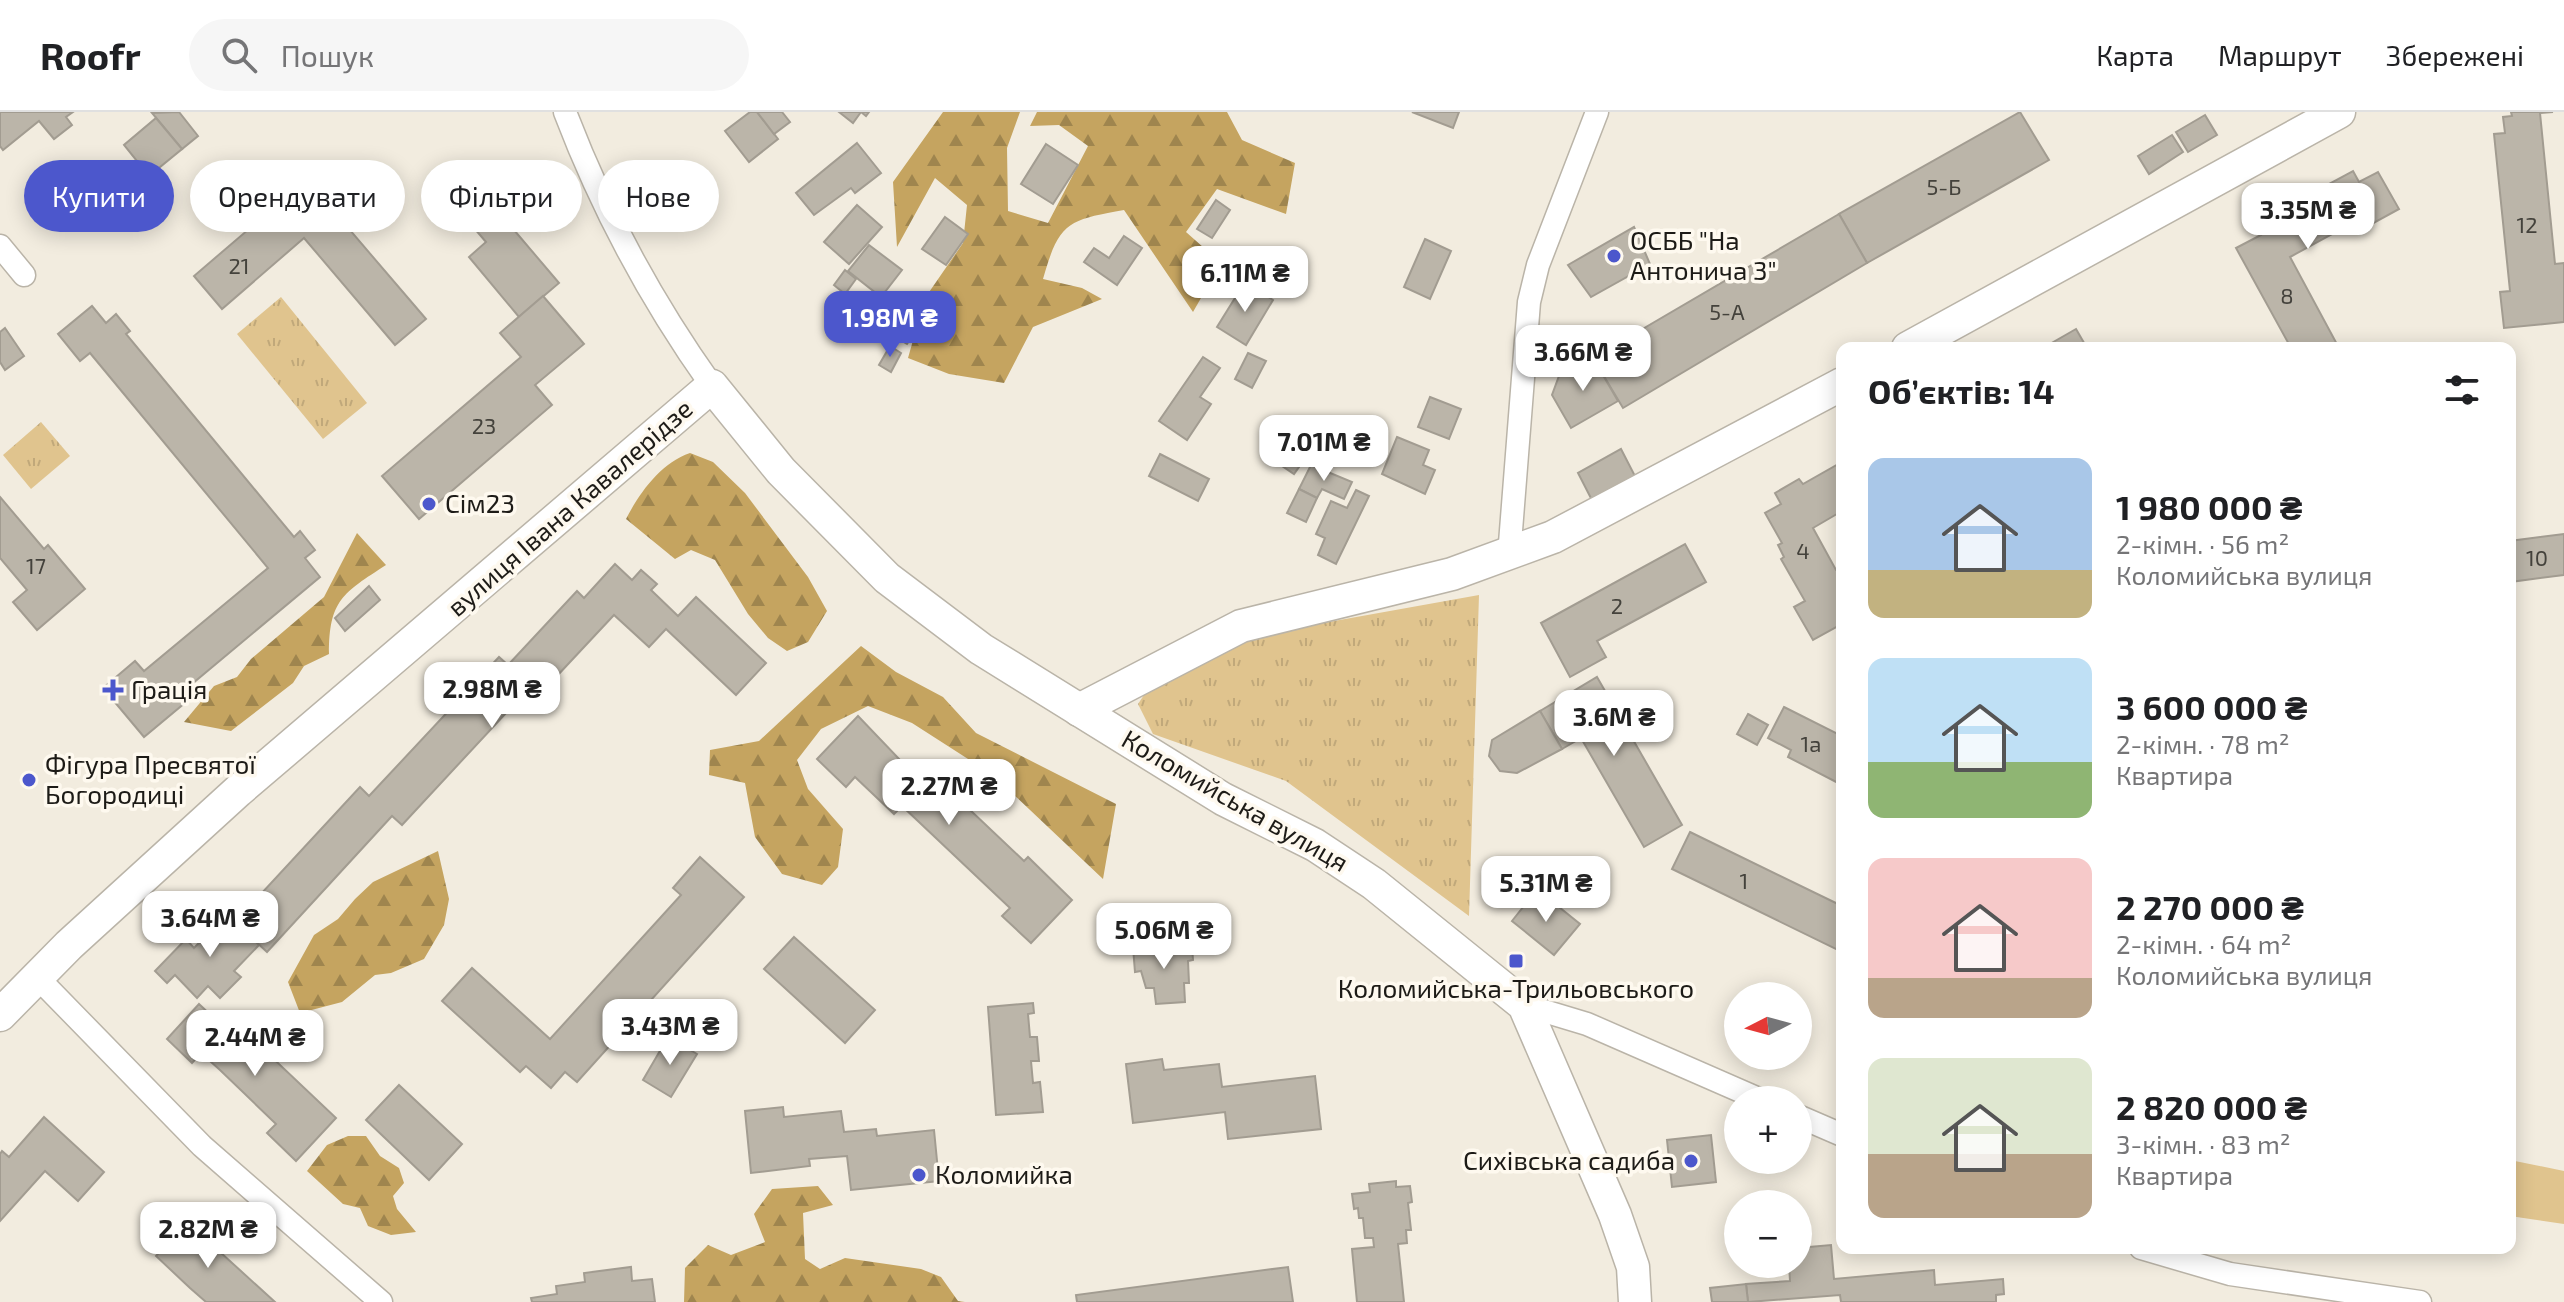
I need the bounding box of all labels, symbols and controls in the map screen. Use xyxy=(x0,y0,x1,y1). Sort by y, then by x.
search box xyxy=(189,19,749,91)
text: Roofr xyxy=(40,32,141,78)
icon: search xyxy=(217,33,261,77)
text: Пошук xyxy=(281,37,374,73)
text: Карта xyxy=(2096,38,2174,72)
text: Маршрут xyxy=(2218,38,2342,72)
text: Збережені xyxy=(2386,38,2524,72)
chip: Купити xyxy=(24,160,174,232)
chip: Орендувати xyxy=(190,160,405,232)
chip: Фільтри xyxy=(421,160,582,232)
chip: Нове xyxy=(598,160,719,232)
house number: 5-Б xyxy=(1927,173,1961,199)
pin: 3.35M ₴ xyxy=(2234,183,2382,251)
text: 3.35M ₴ xyxy=(2260,193,2356,224)
house number: 12 xyxy=(2516,211,2538,237)
place label: ОСББ "На Антонича 3" xyxy=(1630,224,1777,285)
pin: 6.11M ₴ xyxy=(1171,246,1319,314)
marker: ОСББ "На Антонича 3" xyxy=(1605,247,1623,265)
house number: 21 xyxy=(228,252,250,278)
text: 6.11M ₴ xyxy=(1200,256,1290,287)
house number: 8 xyxy=(2280,282,2294,308)
pin: 1.98M ₴ xyxy=(816,291,964,359)
house number: 5-А xyxy=(1709,298,1745,324)
text: 1.98M ₴ xyxy=(842,301,938,332)
pin: 3.66M ₴ xyxy=(1509,325,1657,393)
text: 3.66M ₴ xyxy=(1534,335,1632,366)
icon: filters xyxy=(2440,368,2484,412)
text: Об’єктів: 14 xyxy=(1868,370,2055,411)
street label: вулиця Івана Кавалерідзе xyxy=(440,392,699,622)
house number: 23 xyxy=(472,412,496,438)
pin: 7.01M ₴ xyxy=(1250,415,1398,483)
text: 7.01M ₴ xyxy=(1277,425,1371,456)
text: 1 980 000 ₴ xyxy=(2116,486,2302,527)
place label: Сім23 xyxy=(445,487,515,518)
icon: home xyxy=(1932,490,2028,586)
marker: Сім23 xyxy=(420,495,438,513)
text: 2-кімн. · 56 m² xyxy=(2116,528,2289,559)
house number: 4 xyxy=(1796,537,1810,563)
house number: 10 xyxy=(2526,544,2548,570)
house number: 17 xyxy=(26,552,46,578)
text: Коломийська вулиця xyxy=(2116,559,2372,590)
house number: 2 xyxy=(1611,592,1623,618)
pin: 2.98M ₴ xyxy=(418,662,566,730)
text: 2.98M ₴ xyxy=(442,672,542,703)
place label: Грація xyxy=(131,673,207,704)
marker: Грація xyxy=(102,679,124,701)
text: 3 600 000 ₴ xyxy=(2116,686,2307,727)
pin: 3.6M ₴ xyxy=(1549,690,1679,758)
icon: home xyxy=(1932,690,2028,786)
text: 3.6M ₴ xyxy=(1572,700,1656,731)
street label: Коломийська вулиця xyxy=(1116,722,1355,878)
text: 2-кімн. · 78 m² xyxy=(2116,728,2289,759)
house number: 1а xyxy=(1801,730,1821,756)
place label: Фігура Пресвятої Богородиці xyxy=(45,748,256,809)
pin: 2.27M ₴ xyxy=(875,759,1023,827)
text: Квартира xyxy=(2116,759,2233,790)
text: 2.27M ₴ xyxy=(900,769,998,800)
marker: Фігура Пресвятої Богородиці xyxy=(20,771,38,789)
pin: 5.31M ₴ xyxy=(1472,856,1620,924)
text: 5.31M ₴ xyxy=(1499,866,1593,897)
house number: 1 xyxy=(1740,867,1748,893)
text: 2 270 000 ₴ xyxy=(2116,886,2304,927)
icon: home xyxy=(1932,890,2028,986)
pin: 3.64M ₴ xyxy=(136,891,284,959)
text: 3.64M ₴ xyxy=(160,901,260,932)
pin: 5.06M ₴ xyxy=(1090,903,1238,971)
text: 5.06M ₴ xyxy=(1114,913,1214,944)
text: 2-кімн. · 64 m² xyxy=(2116,928,2291,959)
marker: Коломийська-Трильовського xyxy=(1507,952,1525,970)
text: Коломийська вулиця xyxy=(2116,959,2372,990)
place label: Коломийська-Трильовського xyxy=(1338,972,1694,1003)
north arrow xyxy=(1724,982,1812,1070)
map controls xyxy=(1724,982,1812,1278)
pin: 3.43M ₴ xyxy=(596,999,744,1067)
text: 3.43M ₴ xyxy=(620,1009,720,1040)
pin: 2.44M ₴ xyxy=(181,1010,329,1078)
text: 2.44M ₴ xyxy=(204,1020,306,1051)
button: + xyxy=(1724,1086,1812,1174)
text: 2 820 000 ₴ xyxy=(2116,1086,2307,1127)
icon: home xyxy=(1932,1090,2028,1186)
text: 3-кімн. · 83 m² xyxy=(2116,1128,2290,1159)
place label: Сихівська садиба xyxy=(1463,1144,1675,1175)
marker: Сихівська садиба xyxy=(1682,1152,1700,1170)
place label: Коломийка xyxy=(935,1158,1073,1189)
text: Квартира xyxy=(2116,1159,2233,1190)
marker: Коломийка xyxy=(910,1166,928,1184)
button: − xyxy=(1724,1190,1812,1278)
pin: 2.82M ₴ xyxy=(134,1202,282,1270)
text: 2.82M ₴ xyxy=(158,1212,258,1243)

